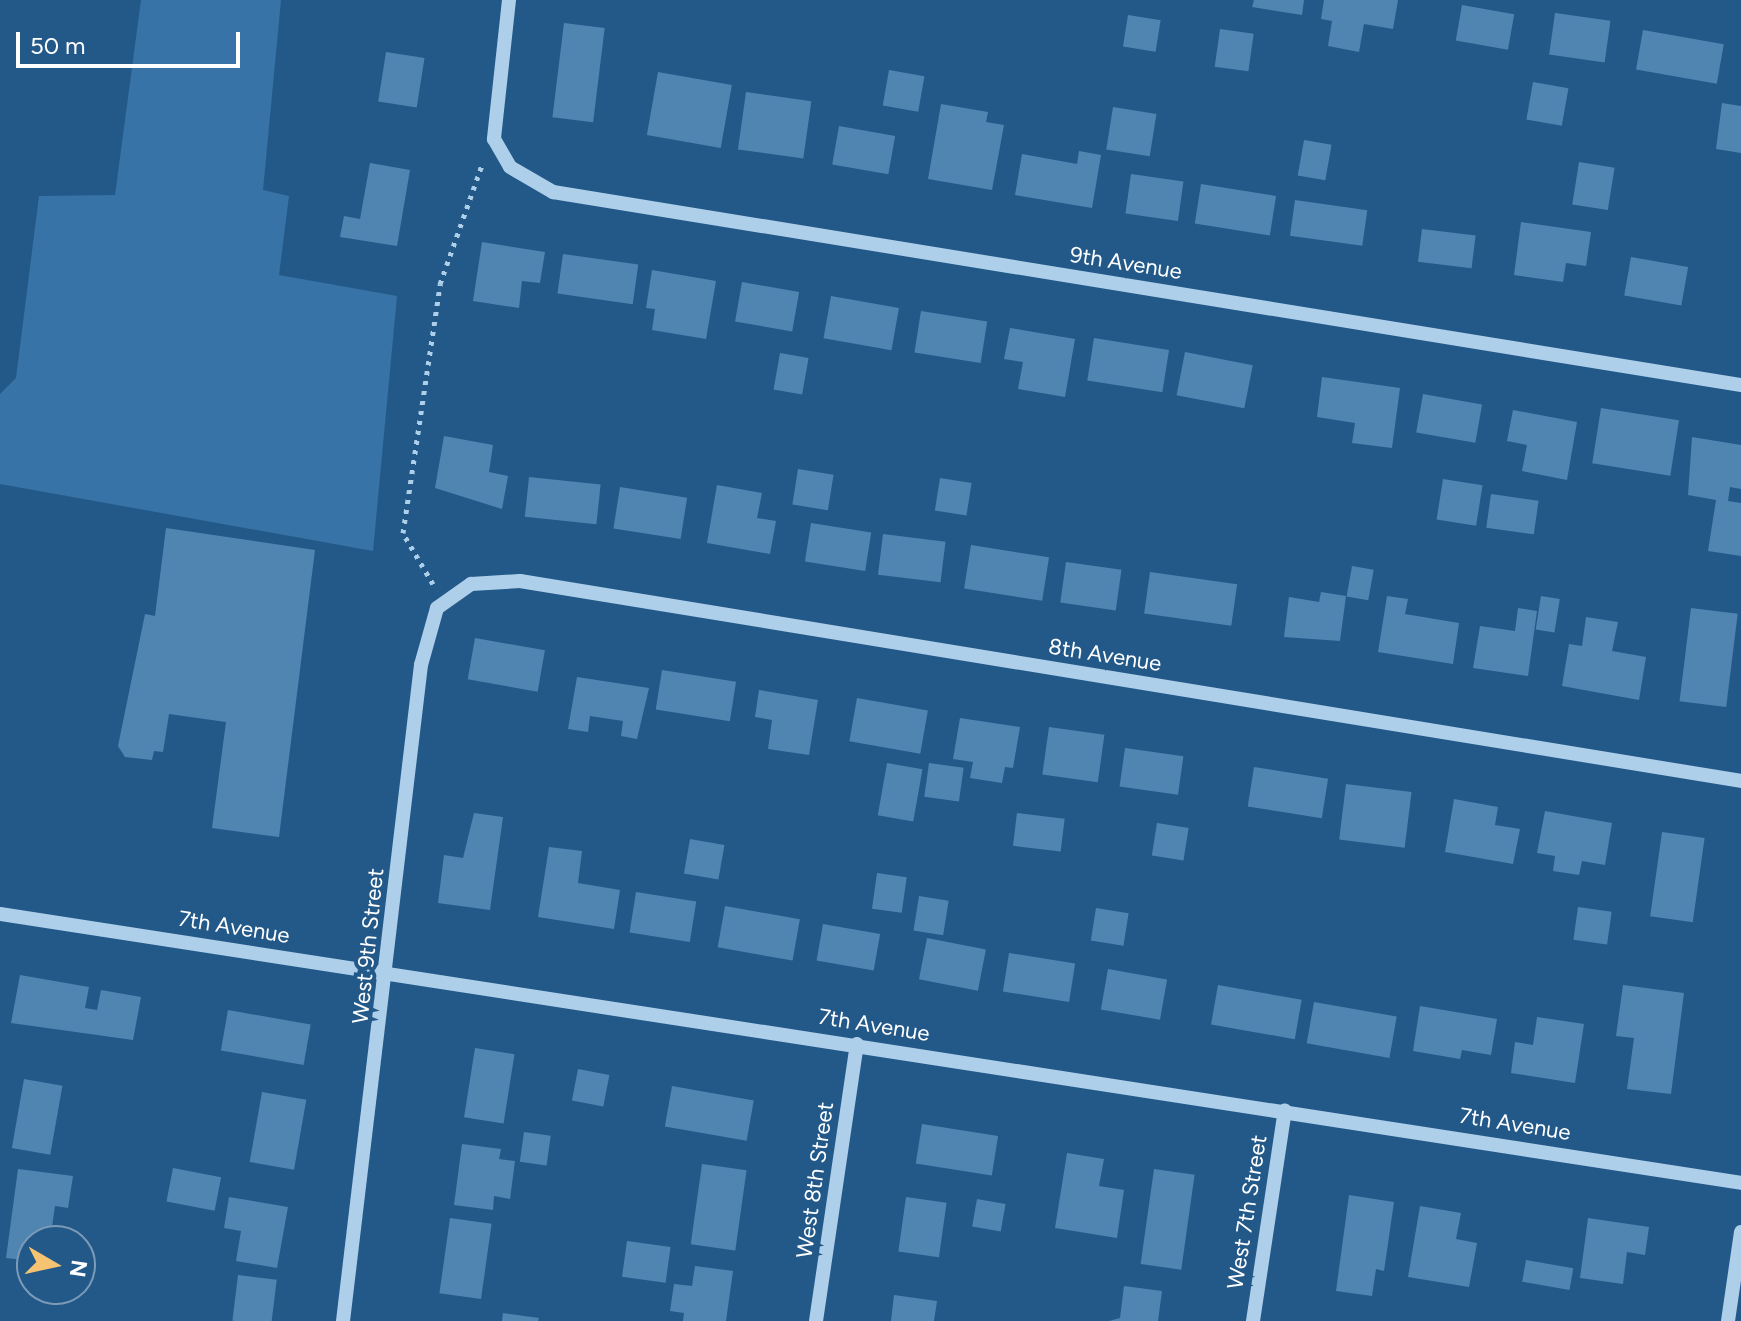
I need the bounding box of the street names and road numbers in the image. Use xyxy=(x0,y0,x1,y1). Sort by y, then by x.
street label: 9th Avenue xyxy=(1068,241,1184,285)
street label: 8th Avenue xyxy=(1047,633,1163,677)
street label: West 9th Street xyxy=(347,867,389,1025)
street label: 7th Avenue xyxy=(177,905,291,949)
street label: 7th Avenue xyxy=(817,1003,931,1047)
street label: West 8th Street xyxy=(791,1100,839,1260)
street label: 7th Avenue xyxy=(1458,1102,1572,1146)
street label: West 7th Street xyxy=(1222,1133,1272,1291)

